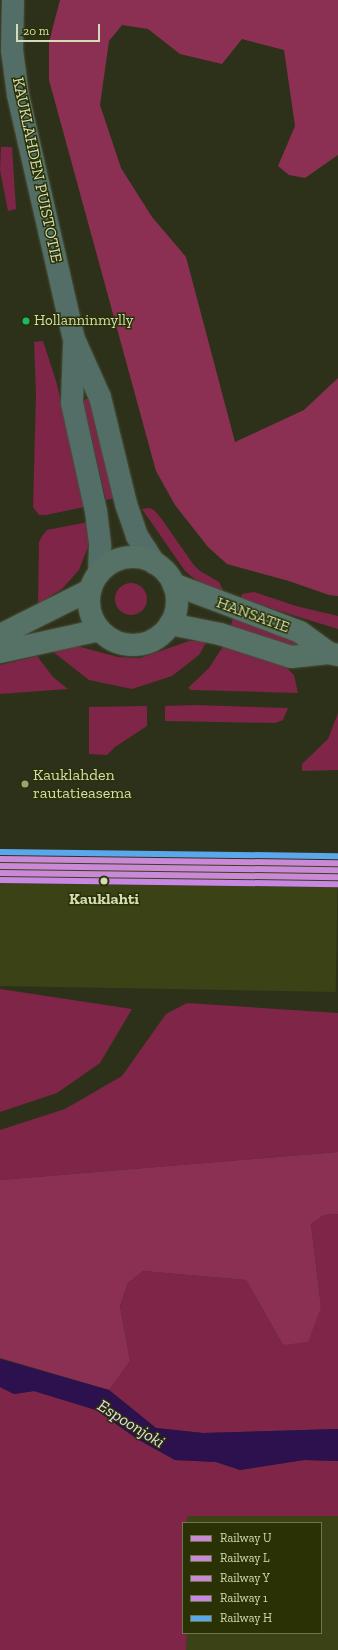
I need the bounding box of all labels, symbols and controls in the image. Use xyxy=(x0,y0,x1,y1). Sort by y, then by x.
scale bar xyxy=(18,16,102,42)
text: 20 m xyxy=(23,24,49,38)
street label: KAUKLAHDEN PUISTOTIE xyxy=(8,76,66,264)
place label: Hollanninmylly xyxy=(34,312,133,330)
marker: Hollanninmylly xyxy=(21,316,31,326)
street label: HANSATIE xyxy=(214,593,292,637)
place label: Kauklahden rautatieasema xyxy=(33,765,132,803)
marker: Kauklahden rautatieasema xyxy=(20,779,30,789)
marker: Kauklahti xyxy=(97,874,111,888)
place label: Kauklahti xyxy=(69,889,139,909)
water label: Espoonjoki xyxy=(94,1395,168,1453)
legend xyxy=(182,1522,322,1634)
text: Railway U xyxy=(220,1531,272,1545)
text: Railway L xyxy=(220,1551,269,1565)
text: Railway Y xyxy=(220,1571,270,1585)
text: Railway 1 xyxy=(220,1591,268,1605)
text: Railway H xyxy=(220,1611,272,1625)

